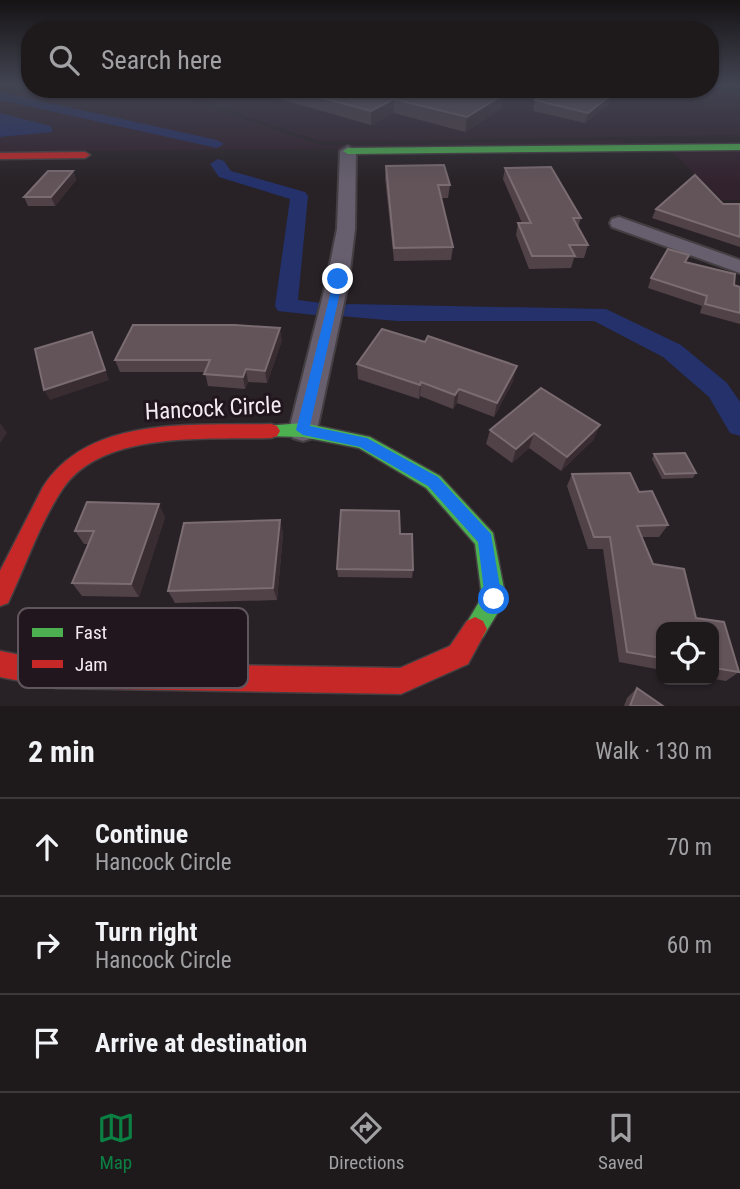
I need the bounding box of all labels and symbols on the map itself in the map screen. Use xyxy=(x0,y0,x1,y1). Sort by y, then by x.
route end xyxy=(322,263,353,294)
street label: Hancock Circle xyxy=(144,391,282,426)
route start xyxy=(478,583,509,614)
legend xyxy=(18,608,248,688)
text: Fast xyxy=(75,621,107,644)
text: Jam xyxy=(75,653,108,676)

